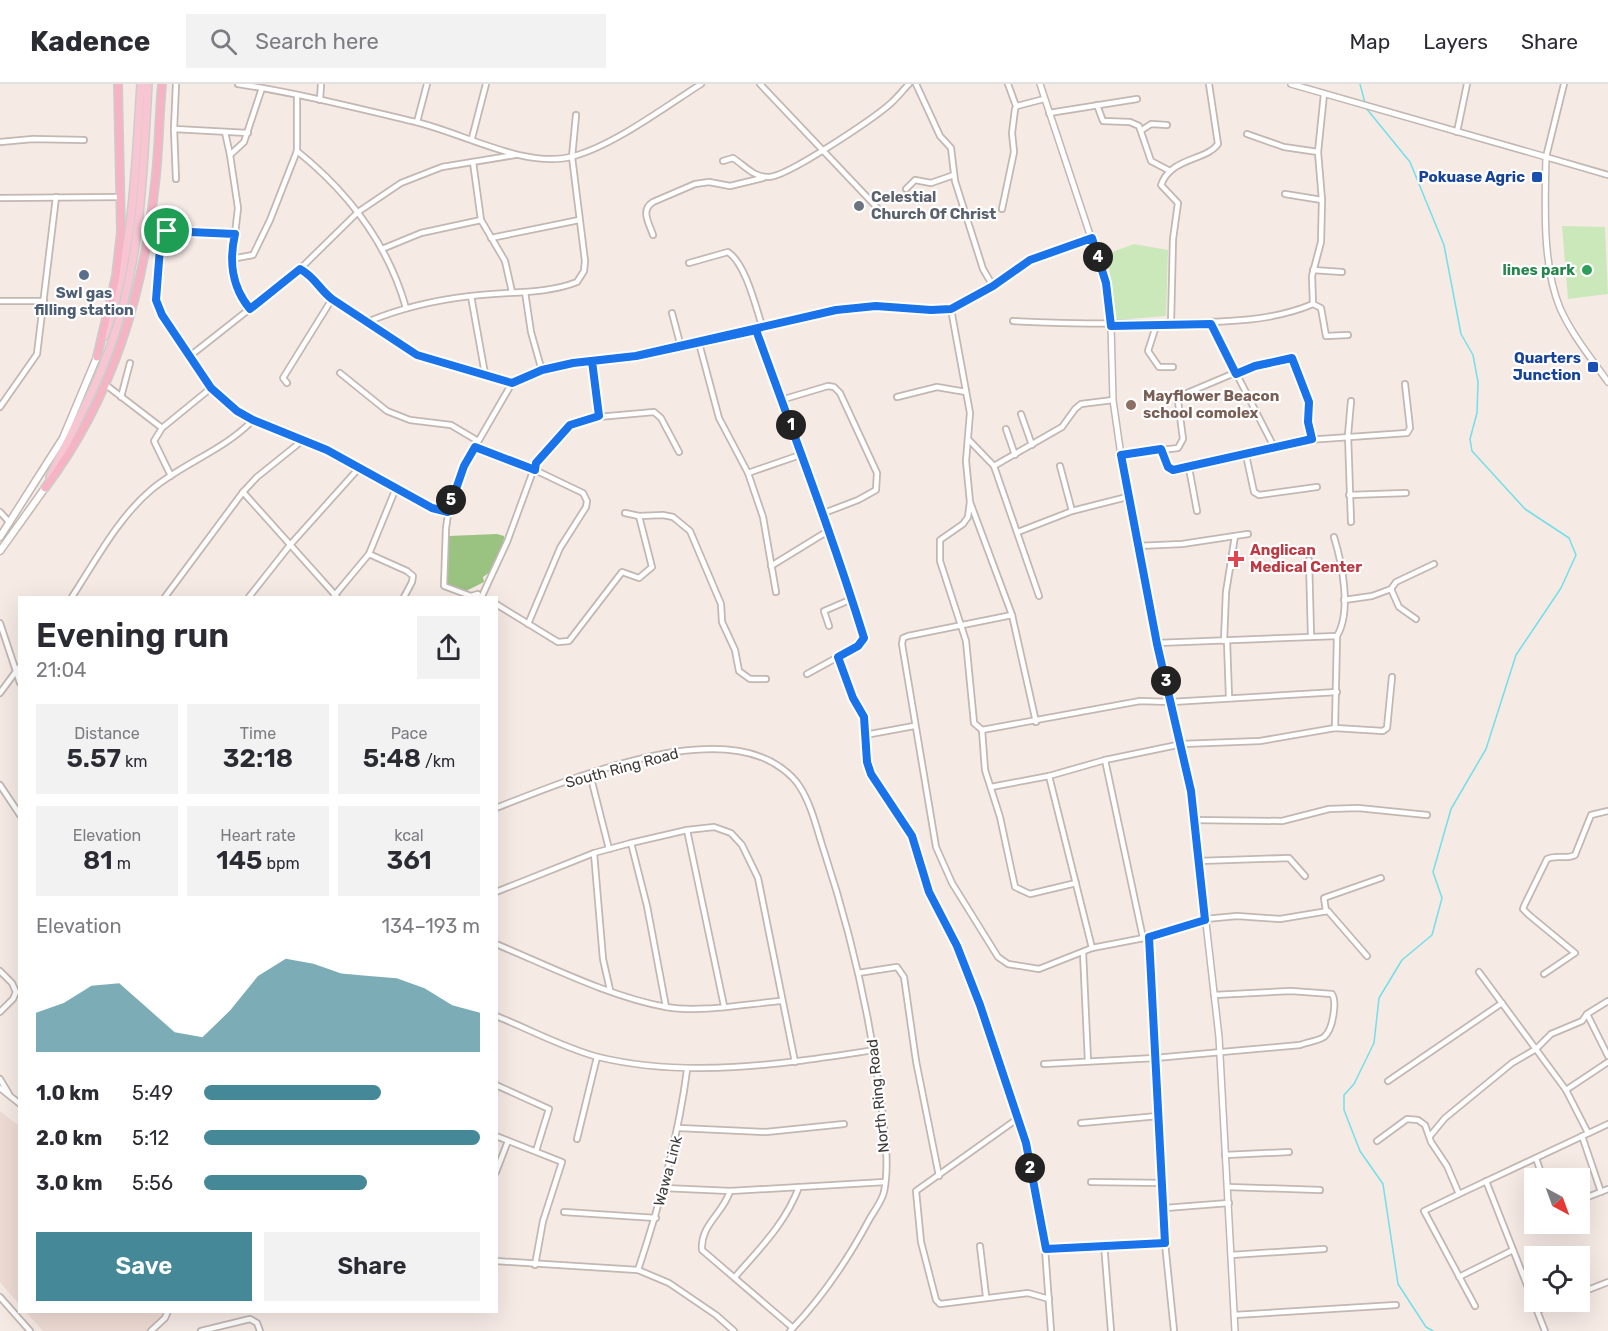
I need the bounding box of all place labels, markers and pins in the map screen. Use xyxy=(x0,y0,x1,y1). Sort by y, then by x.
place label: Pokuase Agric xyxy=(1418,168,1525,186)
marker: Pokuase Agric xyxy=(1530,170,1544,184)
place label: Celestial Church Of Christ xyxy=(871,188,996,223)
marker: Celestial Church Of Christ xyxy=(852,199,866,213)
pin xyxy=(141,205,192,256)
pin: 4 xyxy=(1083,242,1113,272)
place label: lines park xyxy=(1502,261,1575,279)
marker: lines park xyxy=(1580,263,1594,277)
marker: Swl gas filling station xyxy=(77,268,91,282)
place label: Swl gas filling station xyxy=(34,284,134,319)
place label: Quarters Junction xyxy=(1513,349,1581,384)
marker: Quarters Junction xyxy=(1586,360,1600,374)
place label: Mayflower Beacon school comolex xyxy=(1143,387,1279,422)
marker: Mayflower Beacon school comolex xyxy=(1124,398,1138,412)
pin: 1 xyxy=(776,410,806,440)
pin: 5 xyxy=(436,485,466,515)
place label: Anglican Medical Center xyxy=(1250,541,1362,576)
marker: Anglican Medical Center xyxy=(1227,550,1245,568)
pin: 3 xyxy=(1151,666,1181,696)
pin: 2 xyxy=(1015,1153,1045,1183)

